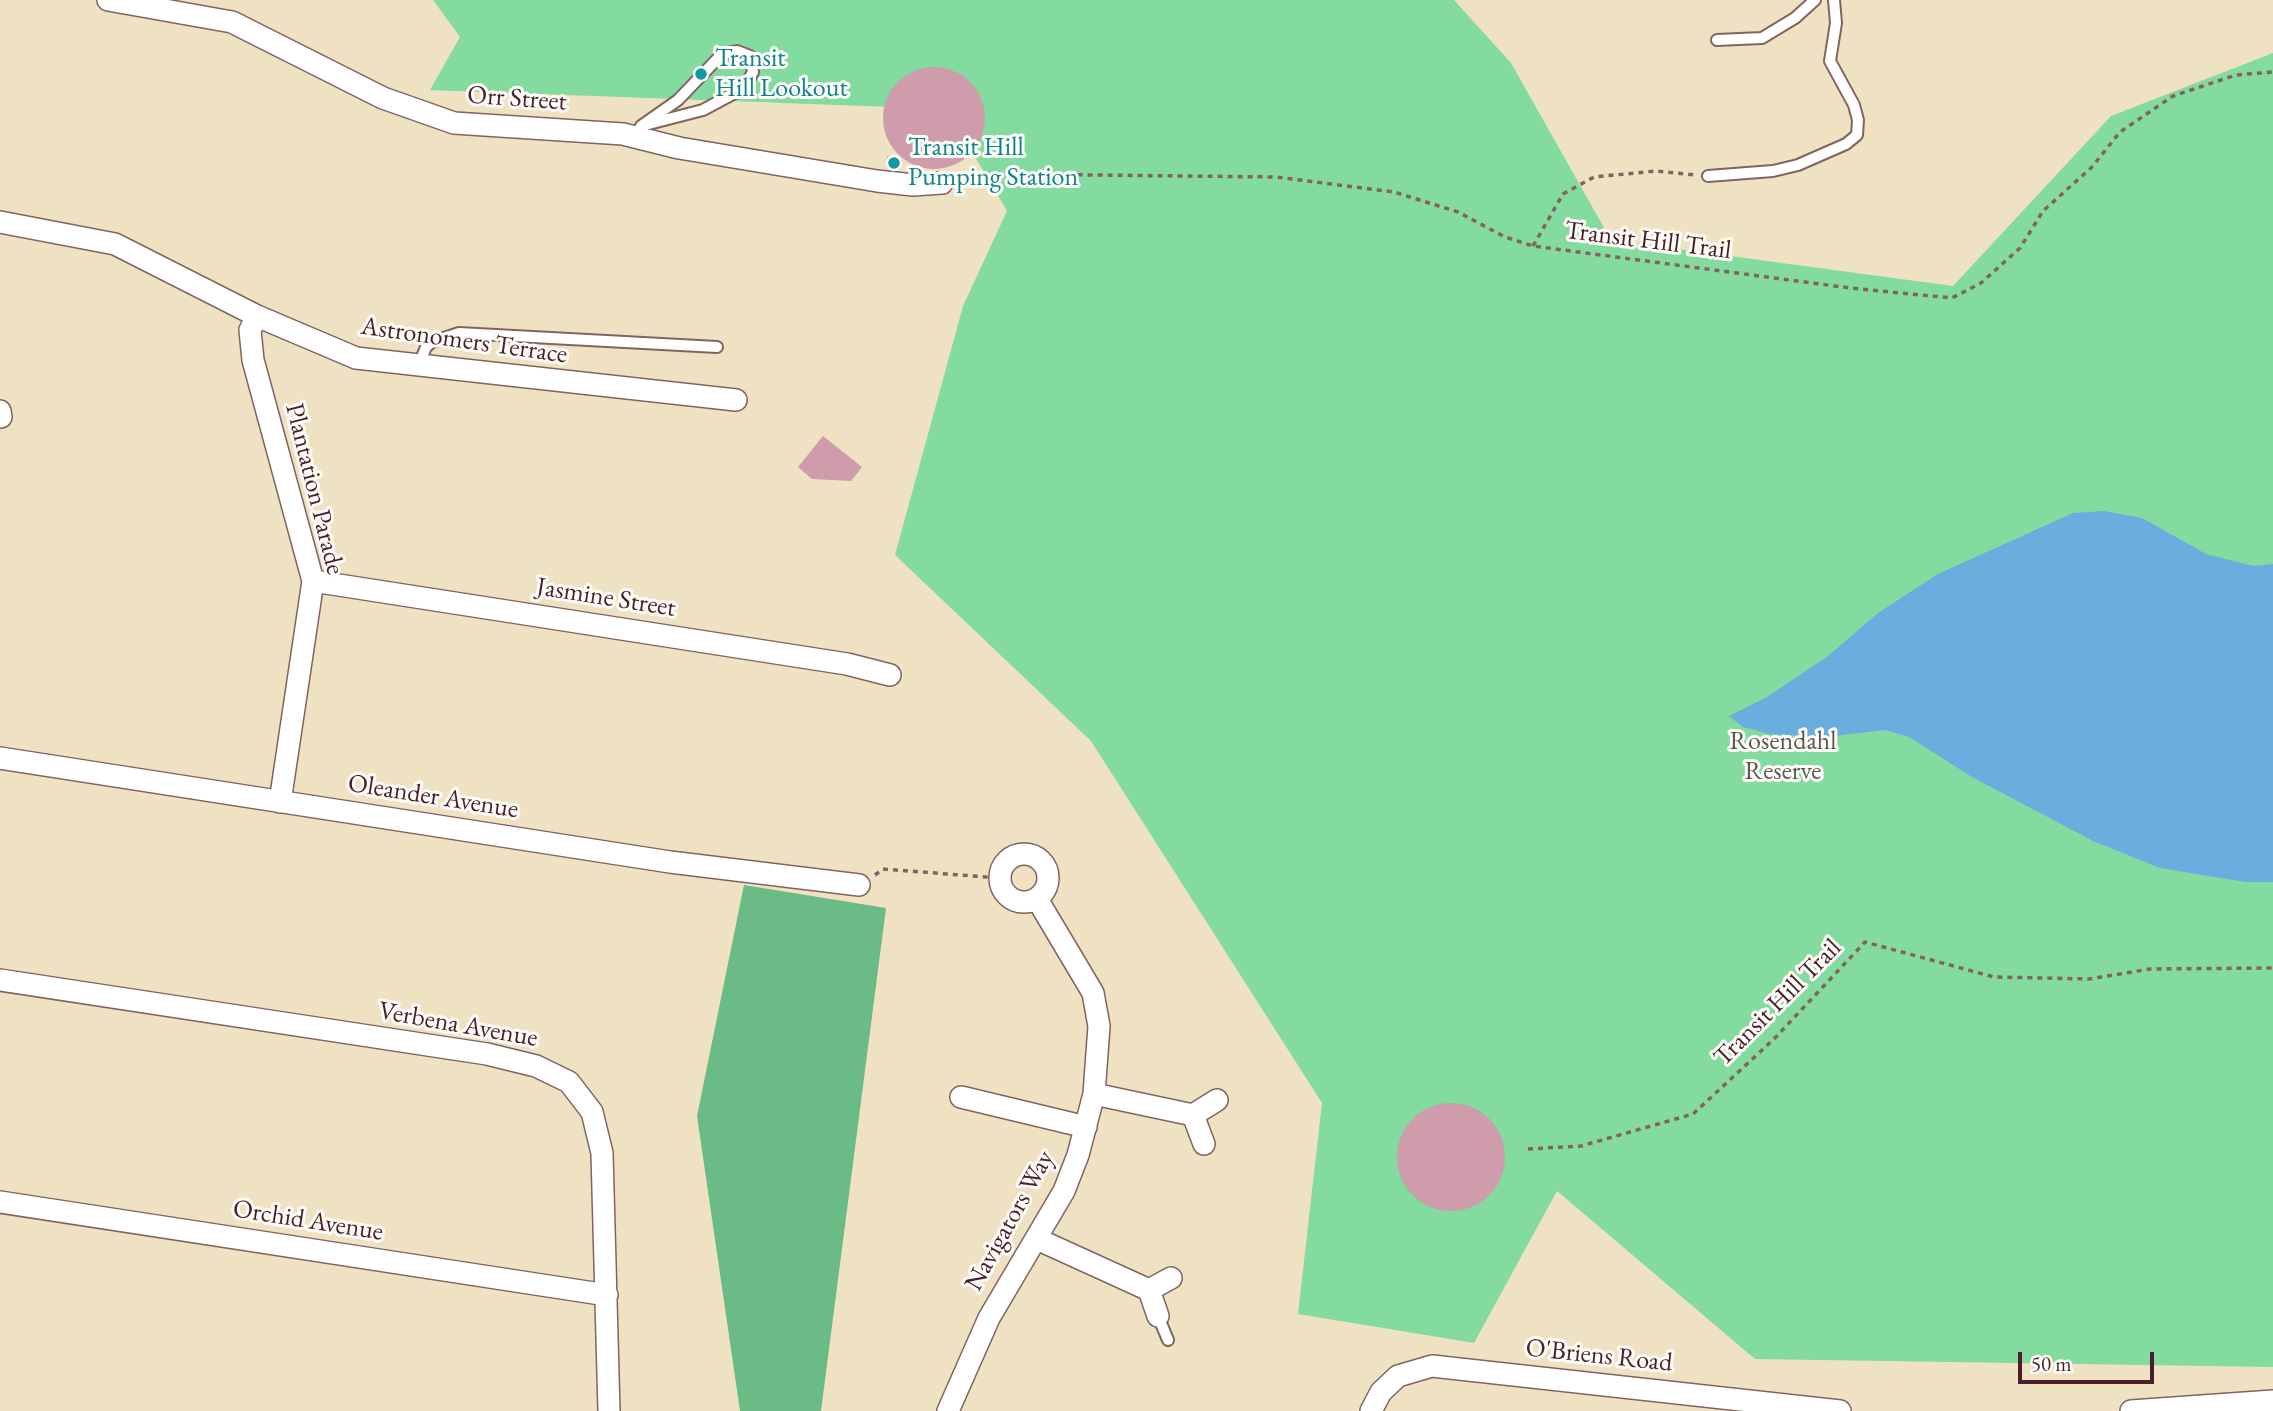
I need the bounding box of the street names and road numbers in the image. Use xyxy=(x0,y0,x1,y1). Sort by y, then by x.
street label: Orr Street xyxy=(466,80,568,118)
street label: Transit Hill Trail xyxy=(1563,215,1733,267)
street label: Astronomers Terrace xyxy=(359,311,569,371)
street label: Plantation Parade xyxy=(278,400,350,578)
street label: Jasmine Street xyxy=(534,572,678,624)
street label: Oleander Avenue xyxy=(346,768,520,826)
street label: Transit Hill Trail xyxy=(1708,933,1848,1073)
street label: Verbena Avenue xyxy=(376,996,540,1054)
street label: Navigators Way xyxy=(959,1145,1061,1297)
street label: Orchid Avenue xyxy=(231,1194,385,1248)
street label: O'Briens Road xyxy=(1524,1333,1674,1379)

